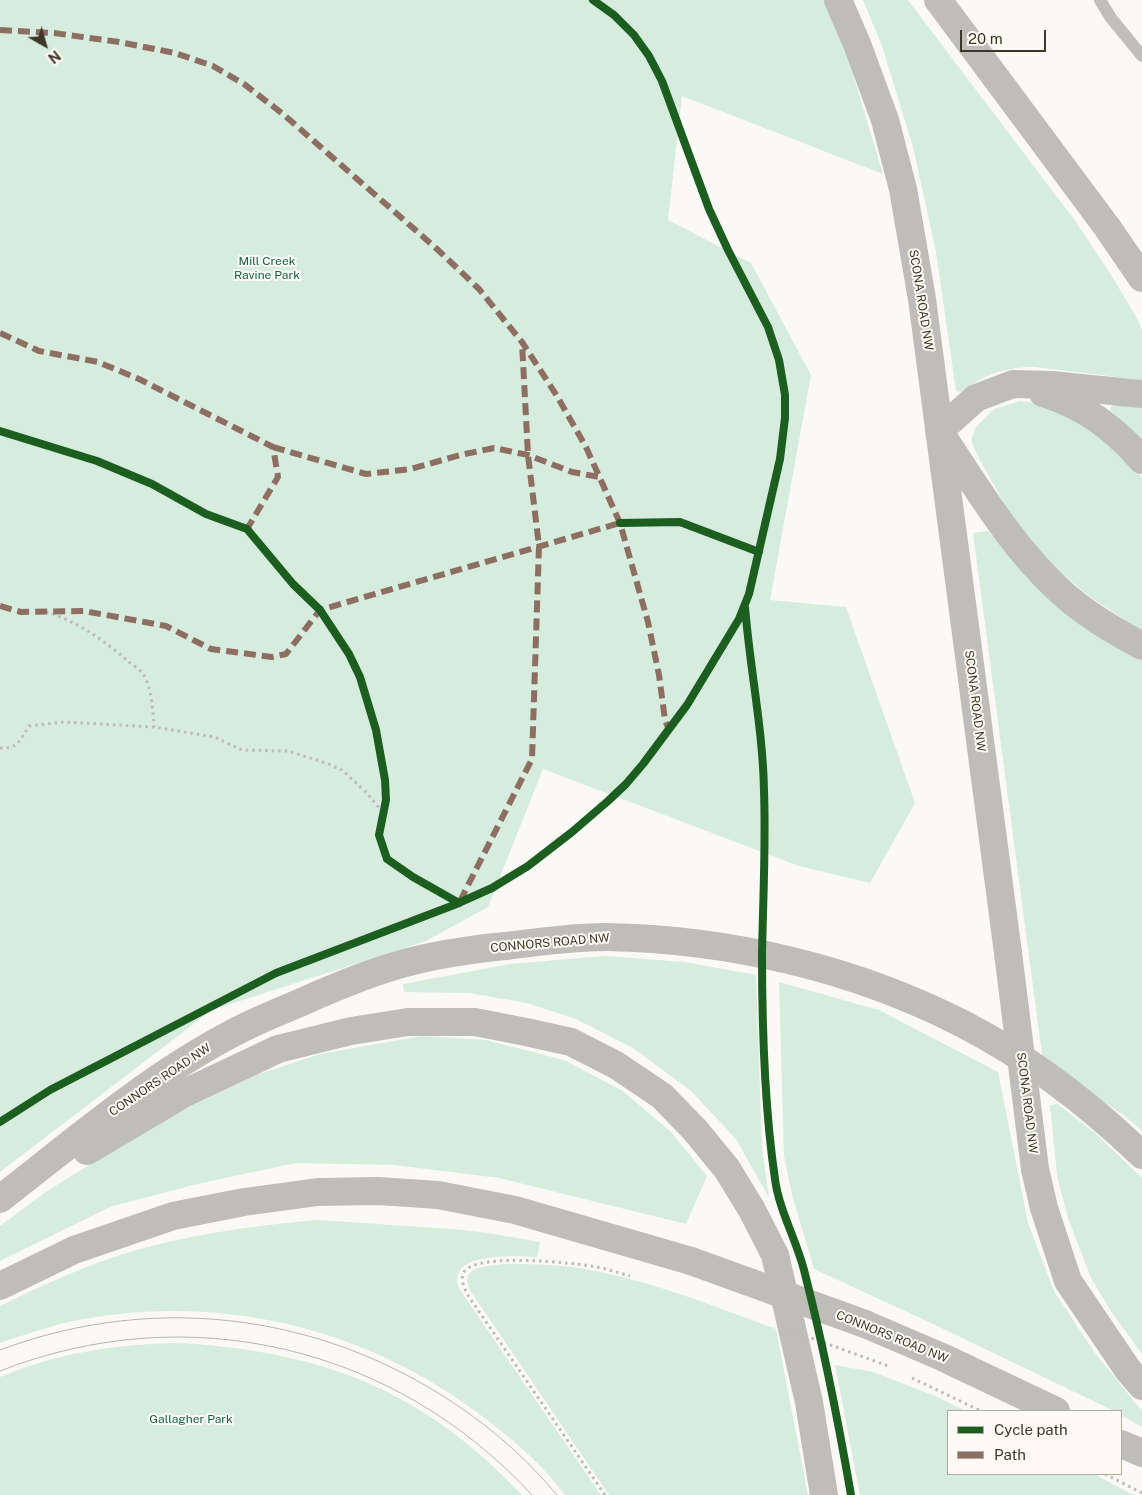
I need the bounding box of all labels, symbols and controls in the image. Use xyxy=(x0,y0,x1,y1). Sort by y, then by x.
north arrow xyxy=(20,20,70,70)
scale bar xyxy=(962,20,1048,52)
text: 20 m xyxy=(968,30,1003,47)
text: N xyxy=(45,47,63,66)
street label: SCONA ROAD NW xyxy=(906,248,936,352)
park label: Mill Creek Ravine Park xyxy=(234,254,300,282)
street label: SCONA ROAD NW xyxy=(962,649,988,753)
street label: CONNORS ROAD NW xyxy=(490,931,610,955)
street label: CONNORS ROAD NW xyxy=(106,1041,214,1119)
street label: SCONA ROAD NW xyxy=(1014,1051,1040,1155)
street label: CONNORS ROAD NW xyxy=(834,1308,950,1366)
legend xyxy=(947,1410,1122,1475)
park label: Gallagher Park xyxy=(149,1412,233,1426)
text: Cycle path xyxy=(994,1421,1068,1438)
text: Path xyxy=(994,1446,1026,1463)

